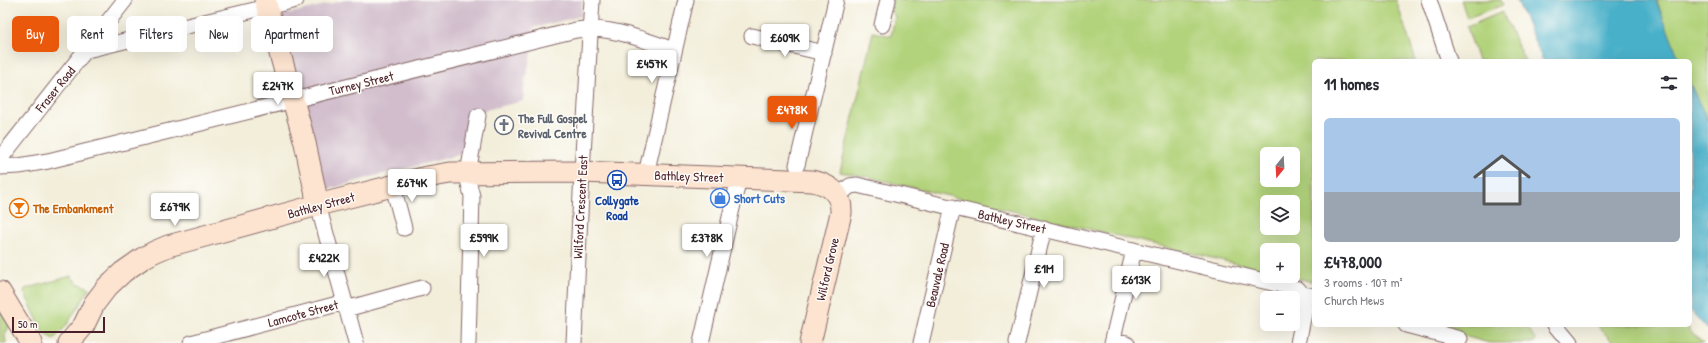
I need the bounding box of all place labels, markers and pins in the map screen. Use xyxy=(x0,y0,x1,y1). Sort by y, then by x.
pin: £609K xyxy=(757,24,813,58)
pin: £457K xyxy=(624,50,680,84)
pin: £247K xyxy=(250,72,306,106)
pin: £478K xyxy=(764,96,820,130)
place label: The Full Gospel Revival Centre xyxy=(517,109,588,142)
church icon: The Full Gospel Revival Centre xyxy=(493,114,515,136)
pin: £674K xyxy=(384,169,440,203)
bus stop icon: Collygate Road xyxy=(606,169,628,191)
shop icon: Short Cuts xyxy=(709,187,731,209)
place label: Short Cuts xyxy=(734,189,785,207)
place label: Collygate Road xyxy=(595,191,640,224)
pin: £679K xyxy=(147,193,203,227)
bar icon: The Embankment xyxy=(8,197,30,219)
place label: The Embankment xyxy=(32,199,114,217)
pin: £599K xyxy=(456,224,512,258)
pin: £378K xyxy=(679,224,735,258)
pin: £422K xyxy=(296,244,352,278)
pin: £1M xyxy=(1025,255,1063,289)
pin: £613K xyxy=(1108,266,1164,300)

